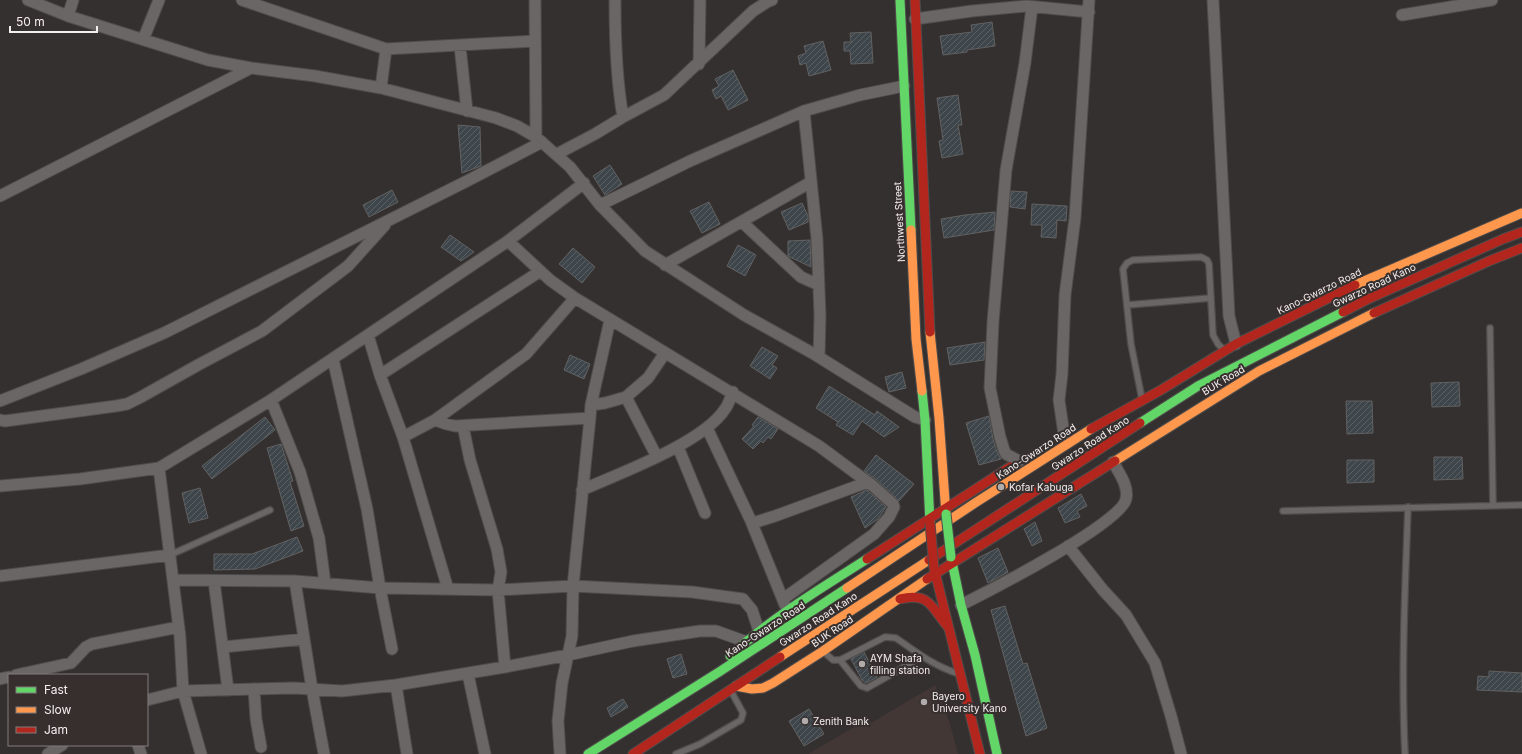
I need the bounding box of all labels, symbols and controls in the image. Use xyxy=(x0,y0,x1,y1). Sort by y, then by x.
scale bar xyxy=(10,8,97,34)
text: 50 m xyxy=(16,14,45,29)
street label: Northwest Street xyxy=(891,181,907,262)
street label: Gwarzo Road Kano xyxy=(1331,260,1417,310)
street label: Kano-Gwarzo Road xyxy=(1275,265,1363,317)
street label: BUK Road xyxy=(1199,363,1247,397)
street label: Gwarzo Road Kano xyxy=(1049,413,1131,473)
street label: Kano-Gwarzo Road xyxy=(994,421,1078,481)
place label: Kofar Kabuga xyxy=(1009,481,1073,493)
marker: Kofar Kabuga xyxy=(996,482,1006,492)
street label: Gwarzo Road Kano xyxy=(777,589,859,649)
street label: Kano-Gwarzo Road xyxy=(723,599,807,659)
street label: BUK Road xyxy=(809,613,855,649)
place label: AYM Shafa filling station xyxy=(870,652,930,676)
marker: AYM Shafa filling station xyxy=(857,659,867,669)
legend xyxy=(8,674,148,746)
text: Fast xyxy=(44,682,68,697)
place label: Bayero University Kano xyxy=(932,690,1007,714)
marker: Bayero University Kano xyxy=(919,697,929,707)
text: Slow xyxy=(44,702,72,717)
place label: Zenith Bank xyxy=(813,715,870,727)
marker: Zenith Bank xyxy=(800,716,810,726)
text: Jam xyxy=(44,722,68,737)

